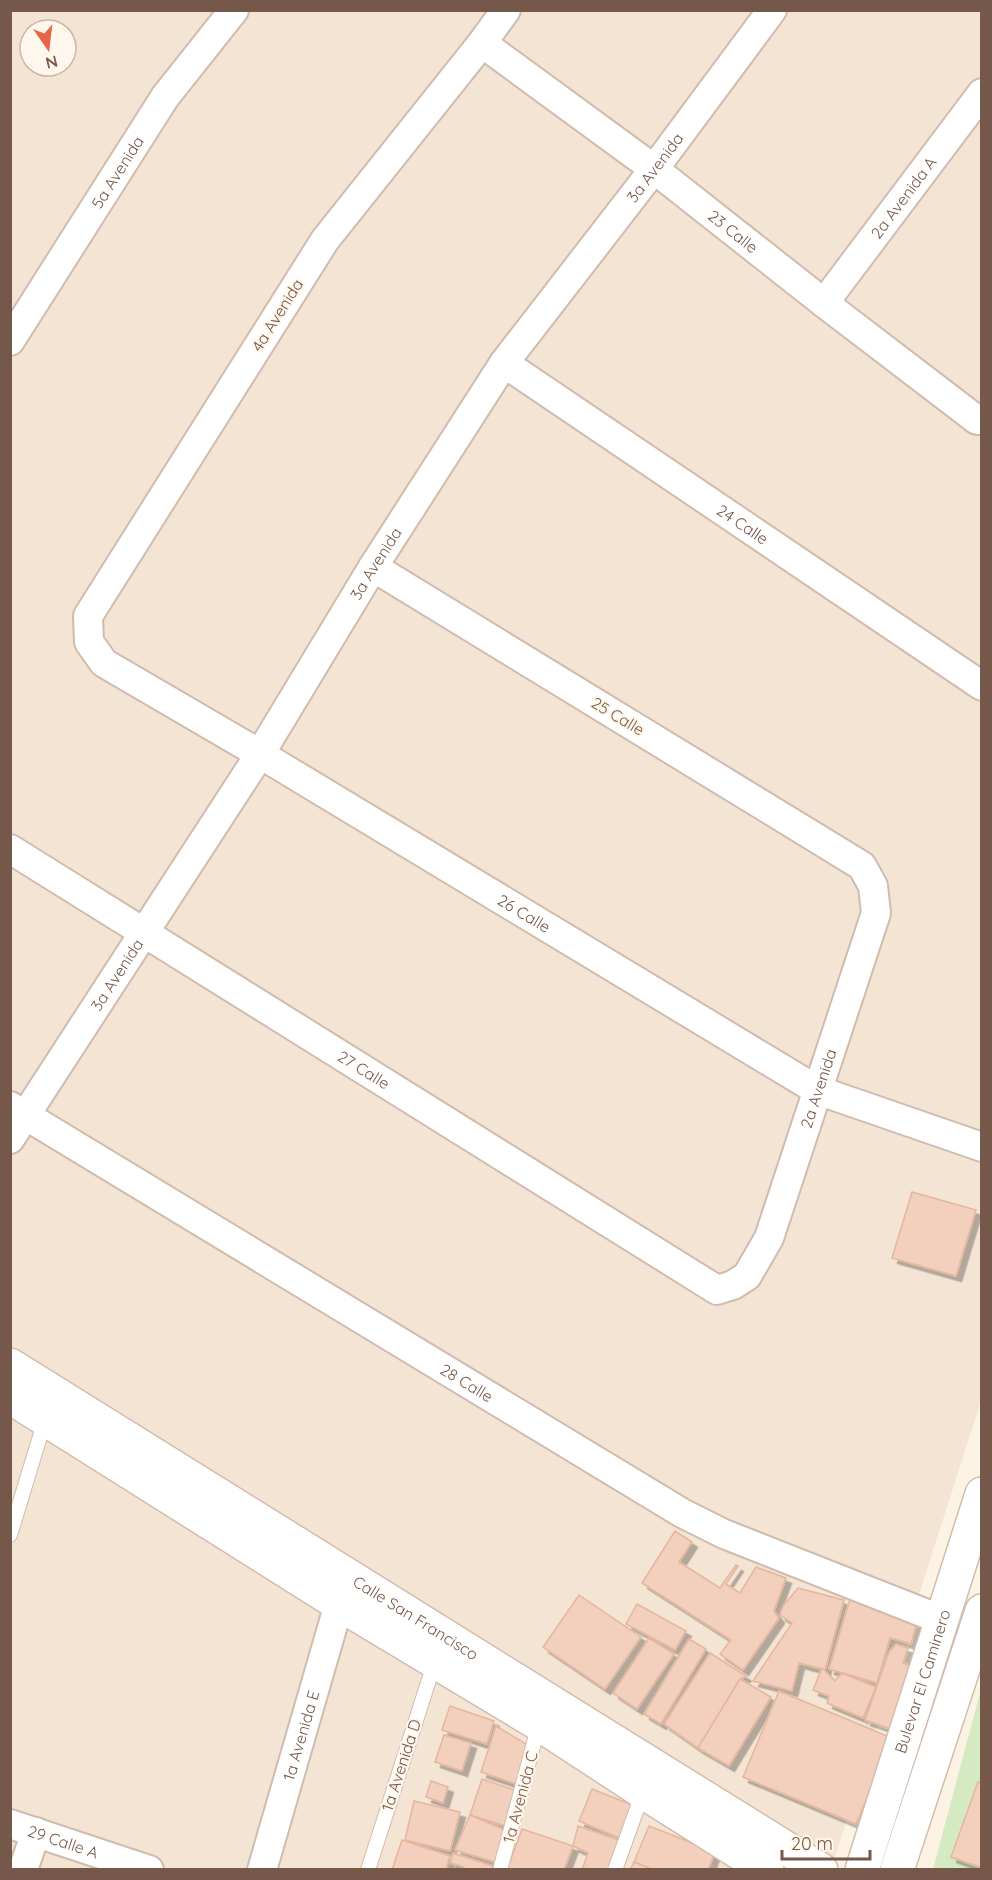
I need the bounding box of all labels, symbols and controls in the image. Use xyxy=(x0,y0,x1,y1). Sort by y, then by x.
north arrow xyxy=(18,18,78,78)
text: N xyxy=(44,51,60,74)
street label: 3a Avenida xyxy=(622,129,688,206)
street label: 5a Avenida xyxy=(87,132,148,212)
street label: 2a Avenida A xyxy=(866,153,941,242)
street label: 23 Calle xyxy=(704,206,762,257)
street label: 4a Avenida xyxy=(247,275,307,355)
street label: 24 Calle xyxy=(713,500,772,549)
street label: 3a Avenida xyxy=(346,523,406,603)
street label: 25 Calle xyxy=(588,692,648,740)
street label: 26 Calle xyxy=(494,890,554,937)
street label: 3a Avenida xyxy=(86,935,147,1014)
street label: 27 Calle xyxy=(334,1046,394,1093)
street label: 2a Avenida xyxy=(796,1046,841,1131)
street label: 28 Calle xyxy=(437,1359,497,1406)
street label: Calle San Francisco xyxy=(349,1571,482,1664)
street label: Bulevar El Caminero xyxy=(890,1607,955,1756)
street label: 1a Avenida E xyxy=(278,1688,323,1783)
street label: 1a Avenida D xyxy=(377,1717,425,1813)
street label: 1a Avenida C xyxy=(498,1749,542,1845)
street label: 29 Calle A xyxy=(25,1821,101,1863)
scale bar xyxy=(782,1823,870,1861)
text: 20 m xyxy=(791,1832,833,1855)

